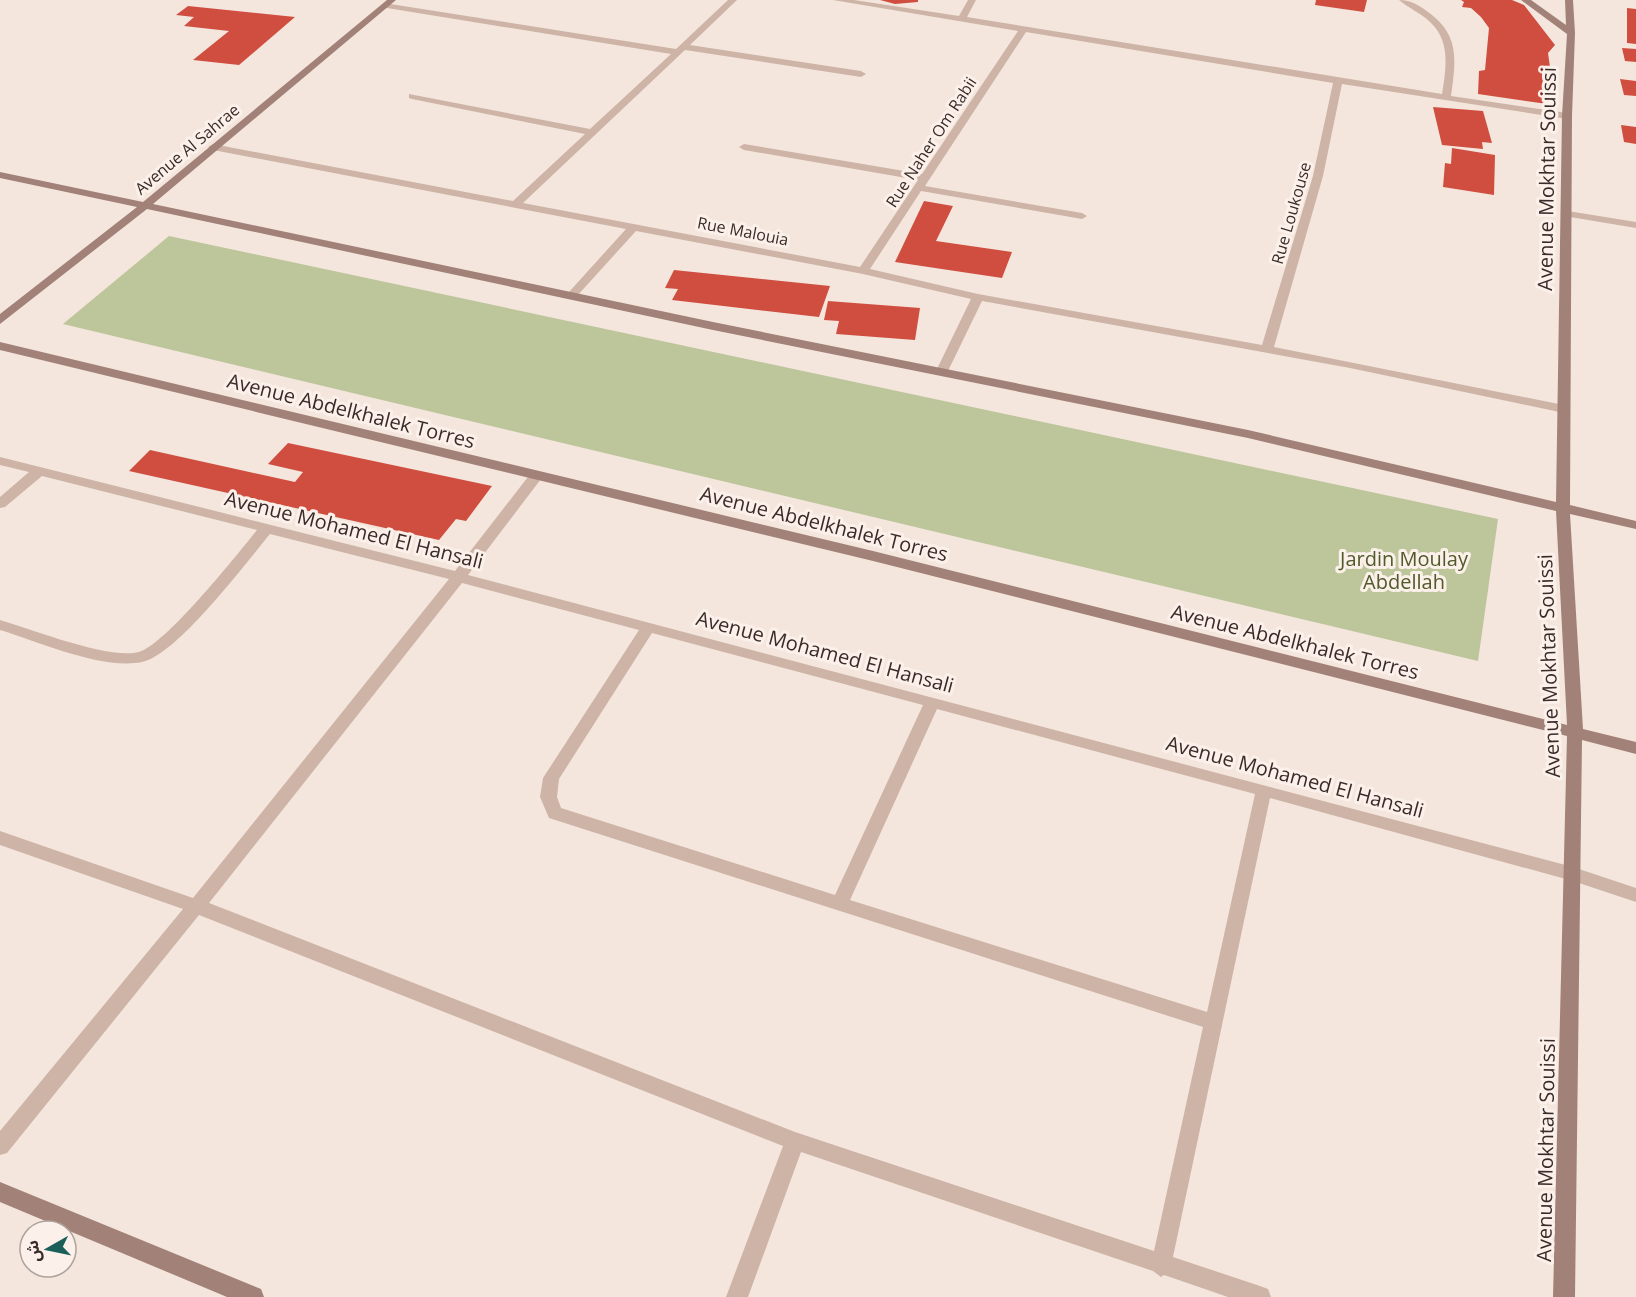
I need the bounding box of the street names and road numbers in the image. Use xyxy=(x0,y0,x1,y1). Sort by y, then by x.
street label: Avenue Mokhtar Souissi xyxy=(1531,67,1562,291)
street label: Rue Naher Om Rabii xyxy=(881,73,981,211)
street label: Avenue Al Sahrae xyxy=(130,99,244,199)
street label: Rue Loukouse xyxy=(1266,159,1316,267)
street label: Rue Malouia xyxy=(695,211,791,251)
street label: Avenue Abdelkhalek Torres xyxy=(225,367,478,454)
street label: Avenue Abdelkhalek Torres xyxy=(698,480,951,567)
street label: Avenue Mohamed El Hansali xyxy=(222,484,486,575)
street label: Avenue Mokhtar Souissi xyxy=(1531,554,1566,778)
street label: Avenue Abdelkhalek Torres xyxy=(1169,598,1422,685)
street label: Avenue Mohamed El Hansali xyxy=(693,604,957,699)
street label: Avenue Mohamed El Hansali xyxy=(1163,729,1427,824)
street label: Avenue Mokhtar Souissi xyxy=(1530,1038,1561,1262)

